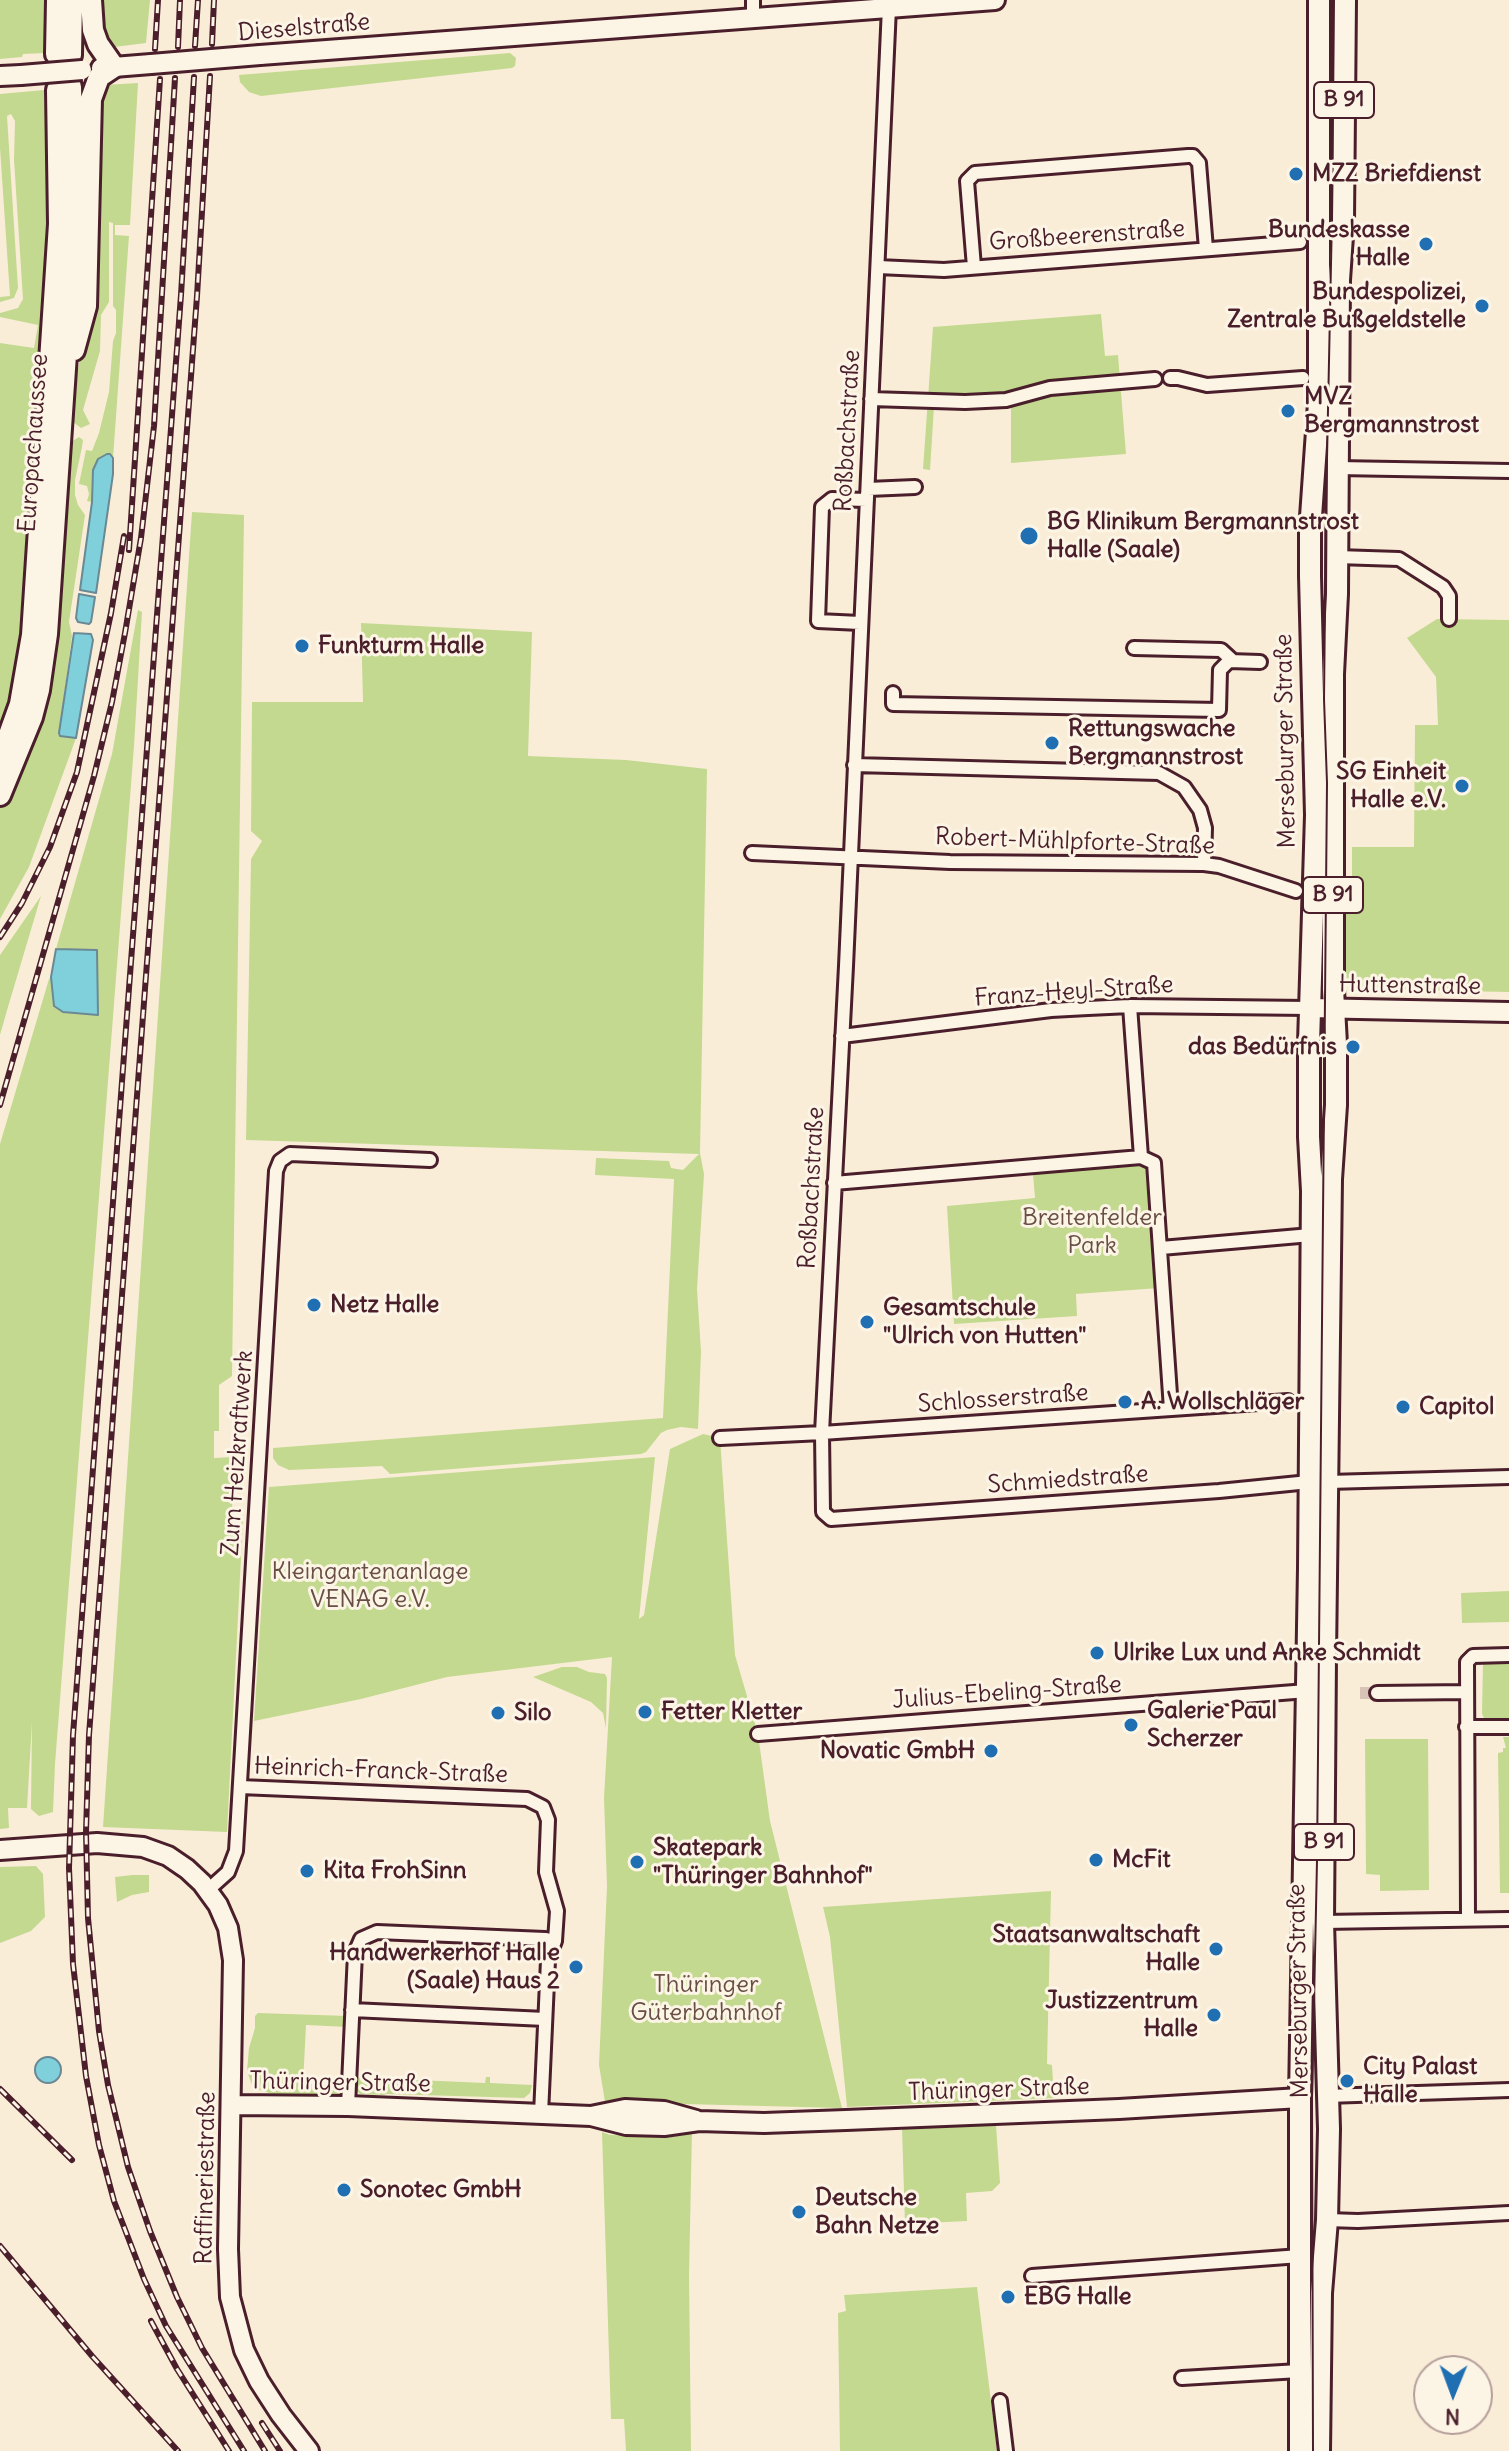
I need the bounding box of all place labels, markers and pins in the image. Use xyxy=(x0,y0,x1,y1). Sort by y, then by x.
place label: MZZ Briefdienst xyxy=(1312,160,1481,188)
marker: MZZ Briefdienst xyxy=(1287,165,1305,183)
place label: Bundeskasse Halle xyxy=(1268,216,1410,272)
marker: Bundeskasse Halle xyxy=(1417,235,1435,253)
place label: Bundespolizei, Zentrale Bußgeldstelle xyxy=(1227,278,1466,334)
marker: Bundespolizei, Zentrale Bußgeldstelle xyxy=(1473,297,1491,315)
place label: MVZ Bergmannstrost xyxy=(1304,383,1479,439)
marker: MVZ Bergmannstrost xyxy=(1279,402,1297,420)
place label: BG Klinikum Bergmannstrost Halle (Saale) xyxy=(1047,508,1359,564)
marker: BG Klinikum Bergmannstrost Halle (Saale) xyxy=(1018,525,1040,547)
place label: Funkturm Halle xyxy=(318,632,484,660)
marker: Funkturm Halle xyxy=(293,637,311,655)
place label: Rettungswache Bergmannstrost xyxy=(1068,715,1243,771)
marker: Rettungswache Bergmannstrost xyxy=(1043,734,1061,752)
place label: SG Einheit Halle e.V. xyxy=(1336,758,1446,814)
marker: SG Einheit Halle e.V. xyxy=(1453,777,1471,795)
place label: das Bedürfnis xyxy=(1188,1033,1337,1061)
marker: das Bedürfnis xyxy=(1344,1038,1362,1056)
place label: Netz Halle xyxy=(330,1291,439,1319)
place label: Gesamtschule "Ulrich von Hutten" xyxy=(883,1294,1086,1350)
marker: Netz Halle xyxy=(305,1296,323,1314)
marker: Gesamtschule "Ulrich von Hutten" xyxy=(858,1313,876,1331)
place label: A. Wollschläger xyxy=(1141,1388,1304,1416)
marker: A. Wollschläger xyxy=(1116,1393,1134,1411)
place label: Capitol xyxy=(1419,1393,1494,1421)
marker: Capitol xyxy=(1394,1398,1412,1416)
place label: Ulrike Lux und Anke Schmidt xyxy=(1113,1639,1421,1667)
marker: Ulrike Lux und Anke Schmidt xyxy=(1088,1644,1106,1662)
place label: Galerie Paul Scherzer xyxy=(1147,1697,1277,1753)
place label: Fetter Kletter xyxy=(661,1698,802,1726)
place label: Silo xyxy=(514,1699,552,1727)
marker: Fetter Kletter xyxy=(636,1703,654,1721)
marker: Silo xyxy=(489,1704,507,1722)
marker: Galerie Paul Scherzer xyxy=(1122,1716,1140,1734)
place label: Novatic GmbH xyxy=(820,1737,975,1765)
marker: Novatic GmbH xyxy=(982,1742,1000,1760)
place label: Skatepark "Thüringer Bahnhof" xyxy=(653,1834,873,1890)
place label: McFit xyxy=(1112,1846,1171,1874)
marker: McFit xyxy=(1087,1851,1105,1869)
marker: Skatepark "Thüringer Bahnhof" xyxy=(628,1853,646,1871)
place label: Kita FrohSinn xyxy=(323,1857,467,1885)
marker: Kita FrohSinn xyxy=(298,1862,316,1880)
place label: Staatsanwaltschaft Halle xyxy=(993,1921,1200,1977)
place label: Handwerkerhof Halle (Saale) Haus 2 xyxy=(329,1939,560,1995)
marker: Staatsanwaltschaft Halle xyxy=(1207,1940,1225,1958)
marker: Handwerkerhof Halle (Saale) Haus 2 xyxy=(567,1958,585,1976)
place label: Justizzentrum Halle xyxy=(1045,1987,1198,2043)
marker: Justizzentrum Halle xyxy=(1205,2006,1223,2024)
place label: City Palast Halle xyxy=(1363,2053,1477,2109)
marker: City Palast Halle xyxy=(1338,2072,1356,2090)
place label: Sonotec GmbH xyxy=(360,2176,522,2204)
marker: Sonotec GmbH xyxy=(335,2181,353,2199)
place label: Deutsche Bahn Netze xyxy=(815,2184,939,2240)
marker: Deutsche Bahn Netze xyxy=(790,2203,808,2221)
place label: EBG Halle xyxy=(1024,2283,1131,2311)
marker: EBG Halle xyxy=(999,2288,1017,2306)

